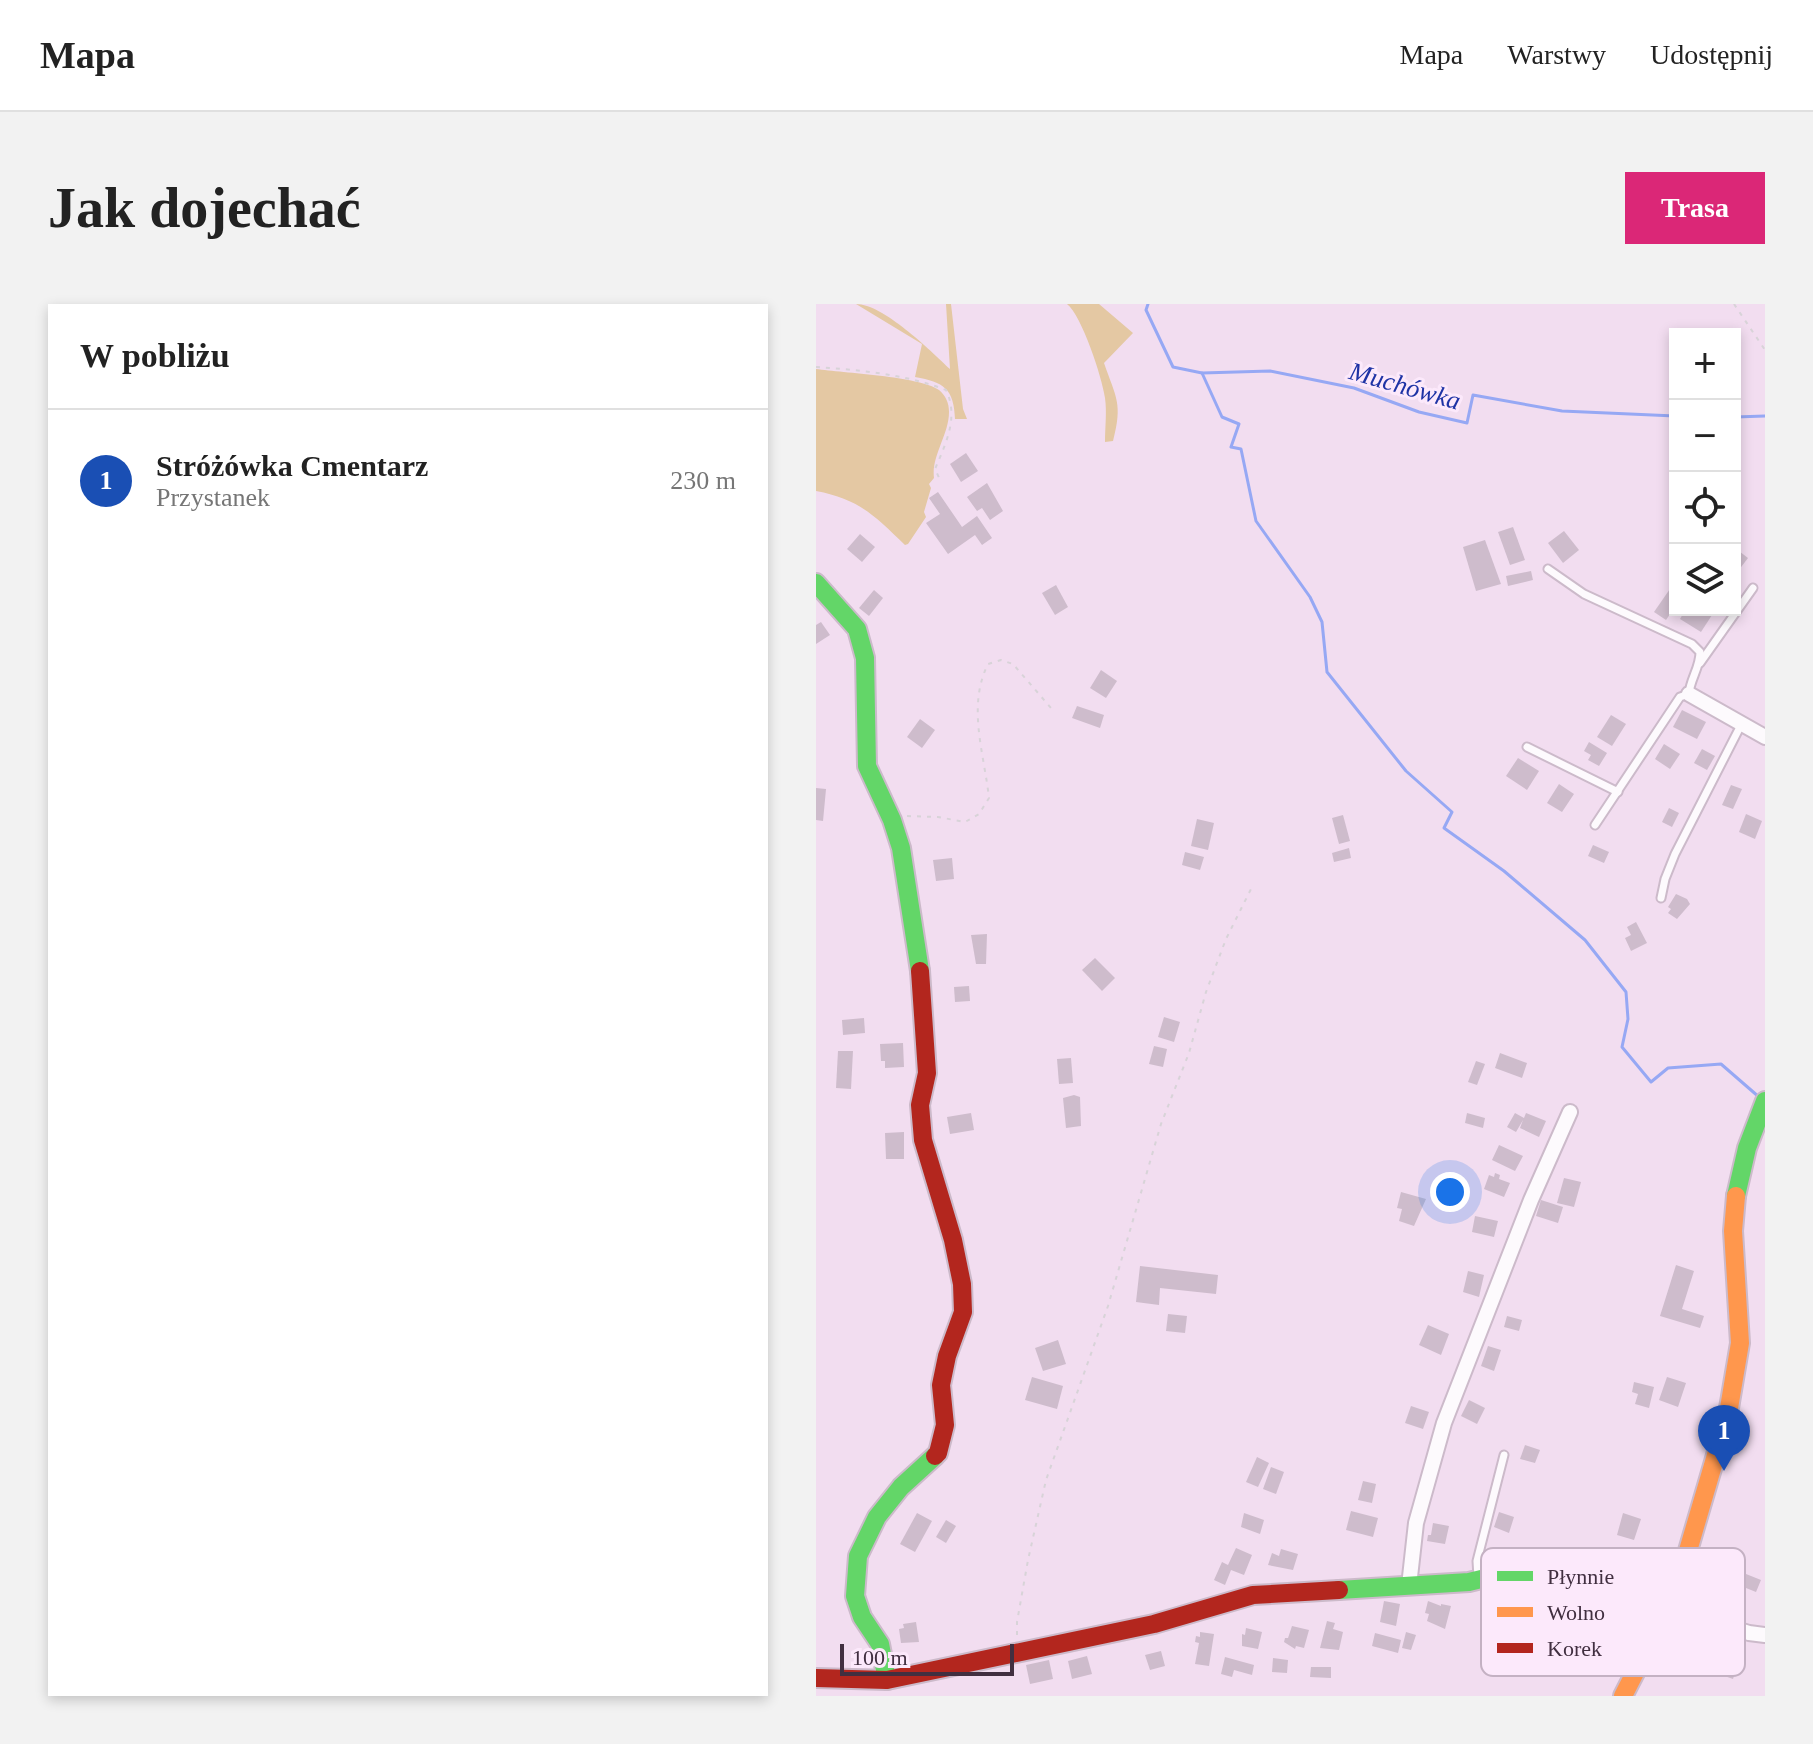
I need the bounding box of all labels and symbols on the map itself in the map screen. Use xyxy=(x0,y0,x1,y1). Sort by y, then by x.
water label: Muchówka xyxy=(1345,356,1464,416)
your location xyxy=(1430,1172,1470,1212)
pin: 1 xyxy=(1698,1405,1750,1471)
legend xyxy=(1481,1548,1745,1676)
text: Płynnie xyxy=(1547,1564,1614,1589)
text: Wolno xyxy=(1547,1600,1605,1625)
text: Korek xyxy=(1547,1636,1602,1661)
scale bar xyxy=(840,1640,1014,1676)

